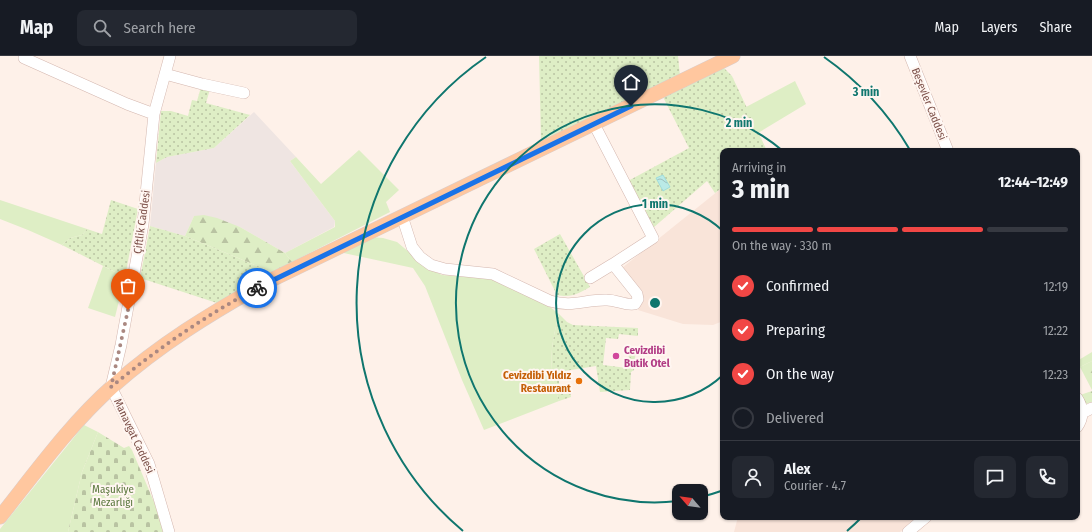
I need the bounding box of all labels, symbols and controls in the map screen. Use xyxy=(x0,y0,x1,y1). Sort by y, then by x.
search box xyxy=(77,10,357,46)
text: Map xyxy=(20,16,53,39)
icon: search xyxy=(91,17,113,39)
text: Search here xyxy=(123,19,196,37)
text: Map xyxy=(935,19,959,36)
text: Layers xyxy=(981,19,1017,36)
text: Share xyxy=(1039,19,1072,36)
pin xyxy=(614,65,648,106)
street label: Beşevler Caddesi xyxy=(909,66,949,142)
icon: home xyxy=(620,71,642,93)
text: 3 min xyxy=(852,85,879,99)
text: 2 min xyxy=(725,116,752,130)
text: Arriving in xyxy=(732,160,786,175)
text: 12:44–12:49 xyxy=(998,173,1068,191)
text: 3 min xyxy=(732,174,790,205)
street label: Çiftlik Caddesi xyxy=(131,189,153,255)
text: 1 min xyxy=(642,197,668,211)
text: On the way · 330 m xyxy=(732,238,831,253)
courier xyxy=(237,268,277,308)
pin xyxy=(111,269,145,310)
icon: bag xyxy=(117,275,139,297)
icon: check xyxy=(732,275,754,297)
icon: bike xyxy=(246,277,268,299)
text: Confirmed xyxy=(766,277,829,295)
text: 12:19 xyxy=(1044,279,1068,294)
centre of rings xyxy=(648,296,662,310)
icon: check xyxy=(732,319,754,341)
text: Preparing xyxy=(766,321,825,339)
text: 12:22 xyxy=(1043,323,1068,338)
place label: Cevizdibi Butik Otel xyxy=(624,344,671,370)
marker: Cevizdibi Butik Otel xyxy=(611,351,621,361)
icon: check xyxy=(732,363,754,385)
text: On the way xyxy=(766,365,834,383)
text: 12:23 xyxy=(1043,367,1068,382)
place label: Cevizdibi Yıldız Restaurant xyxy=(503,369,571,395)
marker: Cevizdibi Yıldız Restaurant xyxy=(574,376,584,386)
street label: Manavgat Caddesi xyxy=(111,396,157,476)
text: Delivered xyxy=(766,409,824,427)
button: person xyxy=(732,456,774,498)
button: chat xyxy=(974,456,1016,498)
button: phone xyxy=(1026,456,1068,498)
text: Alex xyxy=(784,460,811,478)
text: Courier · 4.7 xyxy=(784,478,846,493)
park label: Maşukiye Mezarlığı xyxy=(92,483,134,509)
north arrow xyxy=(672,484,708,520)
map controls xyxy=(672,484,708,520)

